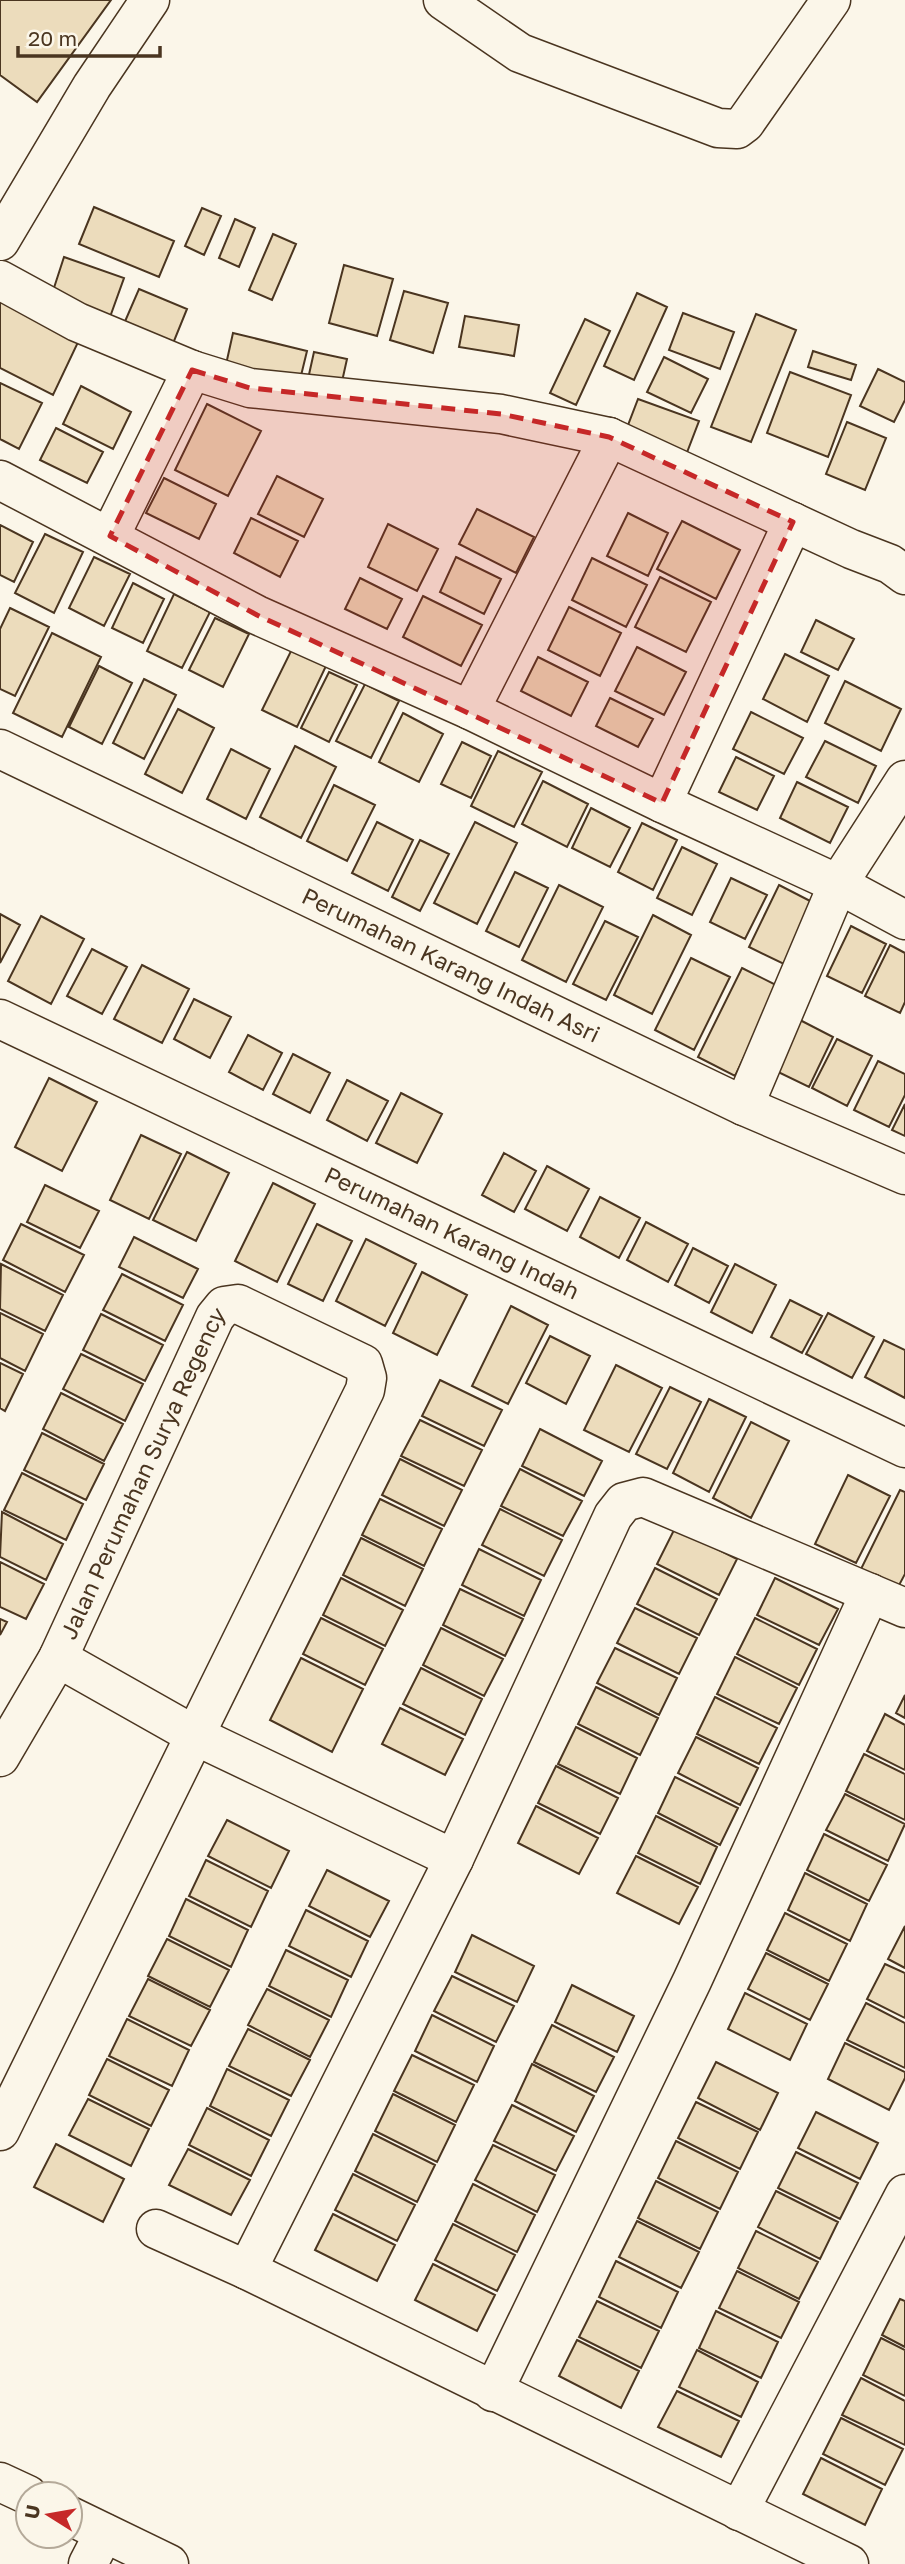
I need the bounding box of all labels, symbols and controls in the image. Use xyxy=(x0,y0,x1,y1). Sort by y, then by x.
scale bar xyxy=(18,14,159,58)
text: 20 m xyxy=(28,25,77,51)
street label: Perumahan Karang Indah Asri xyxy=(298,881,605,1048)
street label: Perumahan Karang Indah xyxy=(320,1160,584,1305)
street label: Jalan Perumahan Surya Regency xyxy=(54,1300,231,1643)
north arrow xyxy=(14,2480,84,2550)
text: U xyxy=(19,2503,44,2521)

